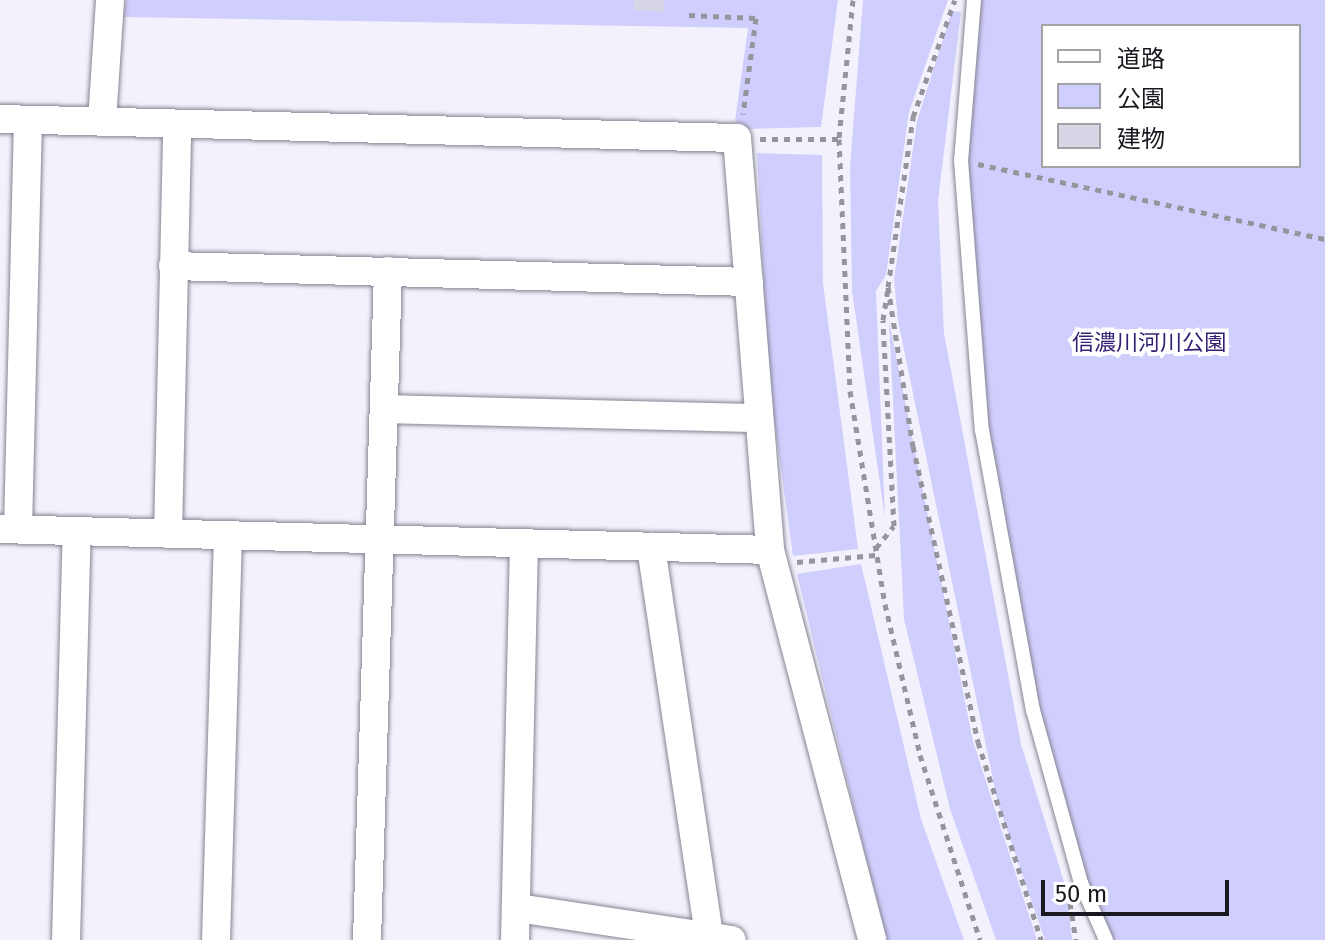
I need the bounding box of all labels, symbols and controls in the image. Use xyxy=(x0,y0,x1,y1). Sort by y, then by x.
legend xyxy=(1041,24,1301,168)
text: 道路 xyxy=(1117,45,1165,73)
text: 公園 xyxy=(1117,85,1165,113)
text: 建物 xyxy=(1117,125,1165,153)
park label: 信濃川河川公園 xyxy=(1072,330,1226,356)
scale bar xyxy=(1045,864,1233,914)
text: 50 m xyxy=(1055,880,1107,908)

